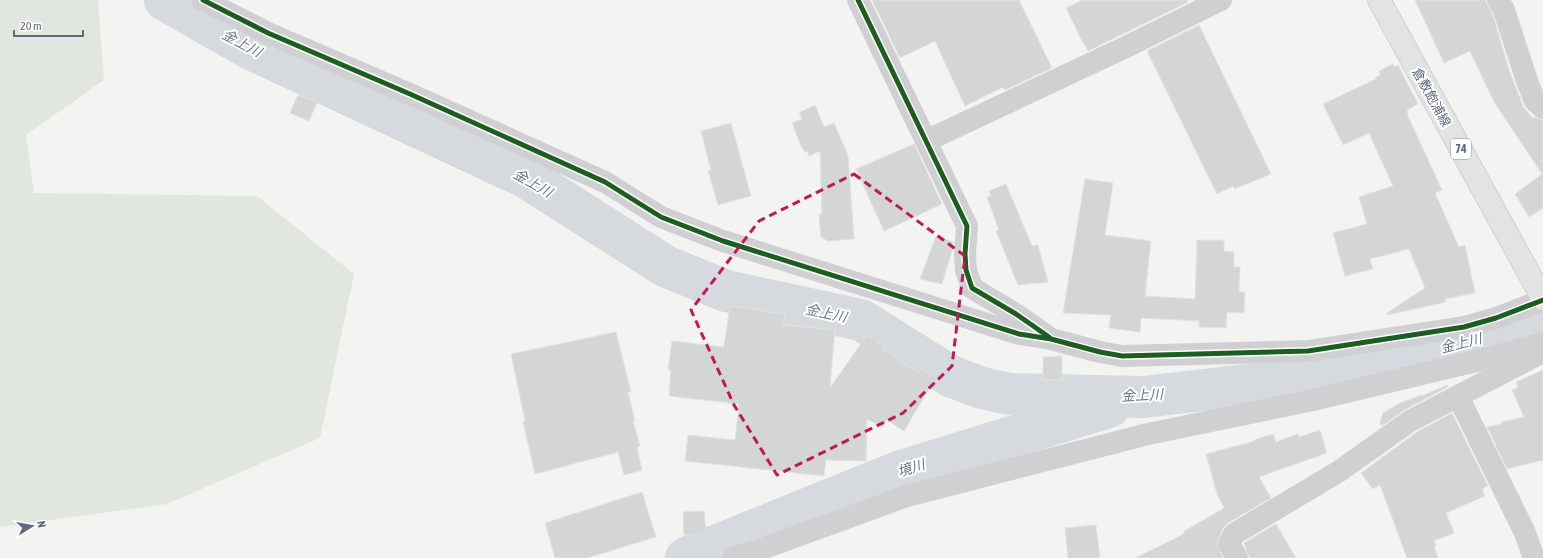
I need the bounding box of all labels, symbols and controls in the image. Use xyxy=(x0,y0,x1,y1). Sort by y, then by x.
scale bar xyxy=(14,12,83,38)
text: 20 m xyxy=(20,19,42,33)
water label: 金上川 xyxy=(220,26,266,61)
street label: 倉敷飽浦線 xyxy=(1409,65,1454,129)
road number: 74 xyxy=(1451,139,1471,159)
water label: 金上川 xyxy=(511,166,557,201)
water label: 金上川 xyxy=(804,301,850,326)
water label: 金上川 xyxy=(1439,330,1485,356)
water label: 金上川 xyxy=(1121,386,1165,404)
water label: 境川 xyxy=(895,455,929,480)
north arrow xyxy=(12,506,52,546)
text: N xyxy=(35,520,48,528)

